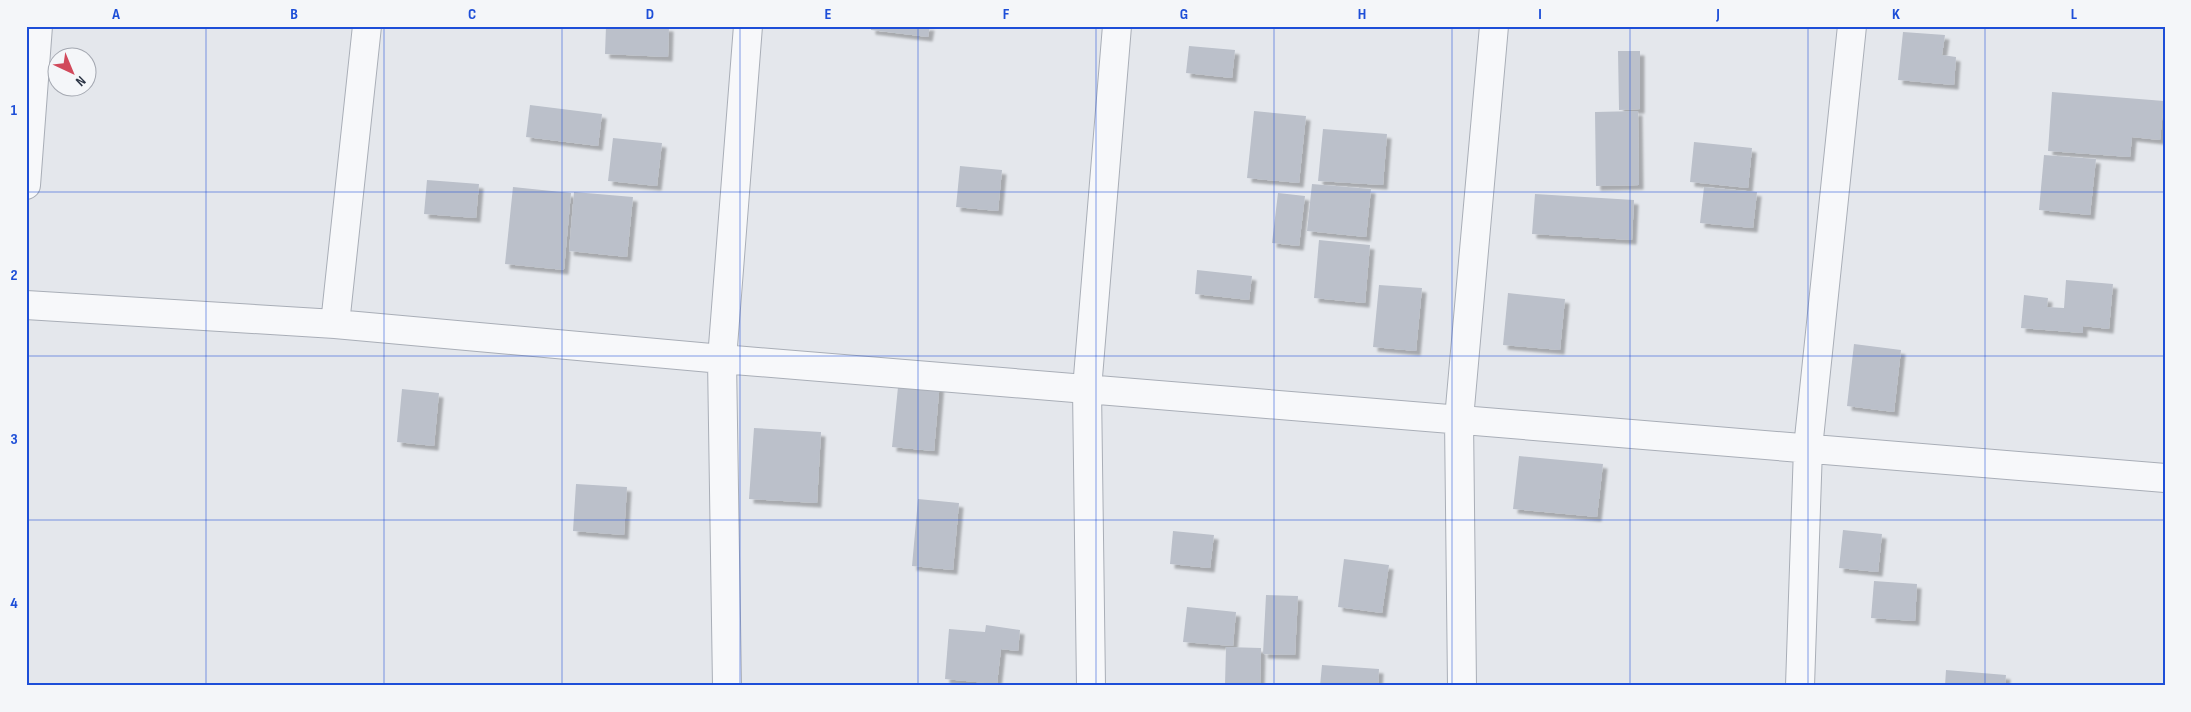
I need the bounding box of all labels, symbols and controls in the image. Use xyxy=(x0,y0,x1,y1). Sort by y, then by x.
text: A xyxy=(111,5,120,24)
text: B xyxy=(290,5,298,24)
text: C xyxy=(468,5,476,24)
text: D xyxy=(646,5,654,24)
text: E xyxy=(825,5,832,24)
text: F xyxy=(1003,5,1010,24)
text: G xyxy=(1180,5,1188,24)
text: H xyxy=(1358,5,1366,24)
text: I xyxy=(1538,5,1542,24)
text: J xyxy=(1715,5,1720,24)
text: K xyxy=(1892,5,1900,24)
text: L xyxy=(2071,5,2078,24)
north arrow xyxy=(48,48,98,98)
text: N xyxy=(72,72,89,90)
text: 1 xyxy=(11,101,18,120)
text: 2 xyxy=(10,266,18,285)
text: 3 xyxy=(10,430,18,449)
text: 4 xyxy=(10,594,18,613)

